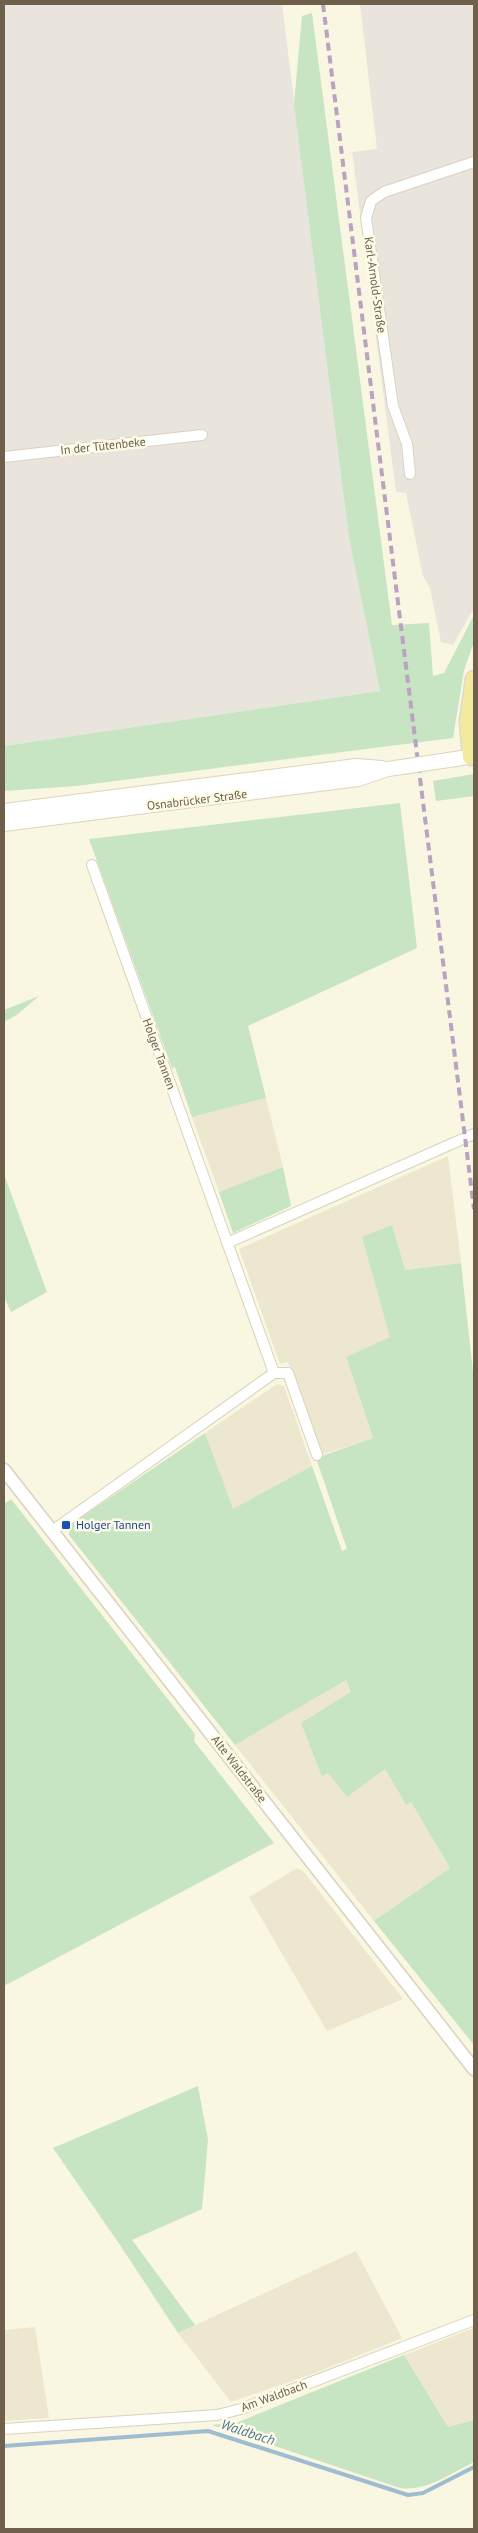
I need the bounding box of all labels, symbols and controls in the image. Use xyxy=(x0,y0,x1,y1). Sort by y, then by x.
street label: Karl-Arnold-Straße xyxy=(361,236,390,334)
street label: In der Tütenbeke xyxy=(59,434,146,457)
street label: Osnabrücker Straße xyxy=(146,786,248,813)
street label: Holger Tannen xyxy=(140,1016,179,1091)
place label: Holger Tannen xyxy=(76,1517,151,1532)
marker: Holger Tannen xyxy=(60,1519,72,1531)
street label: Alte Waldstraße xyxy=(208,1732,270,1805)
street label: Am Waldbach xyxy=(239,2377,309,2414)
water label: Waldbach xyxy=(219,2415,277,2449)

